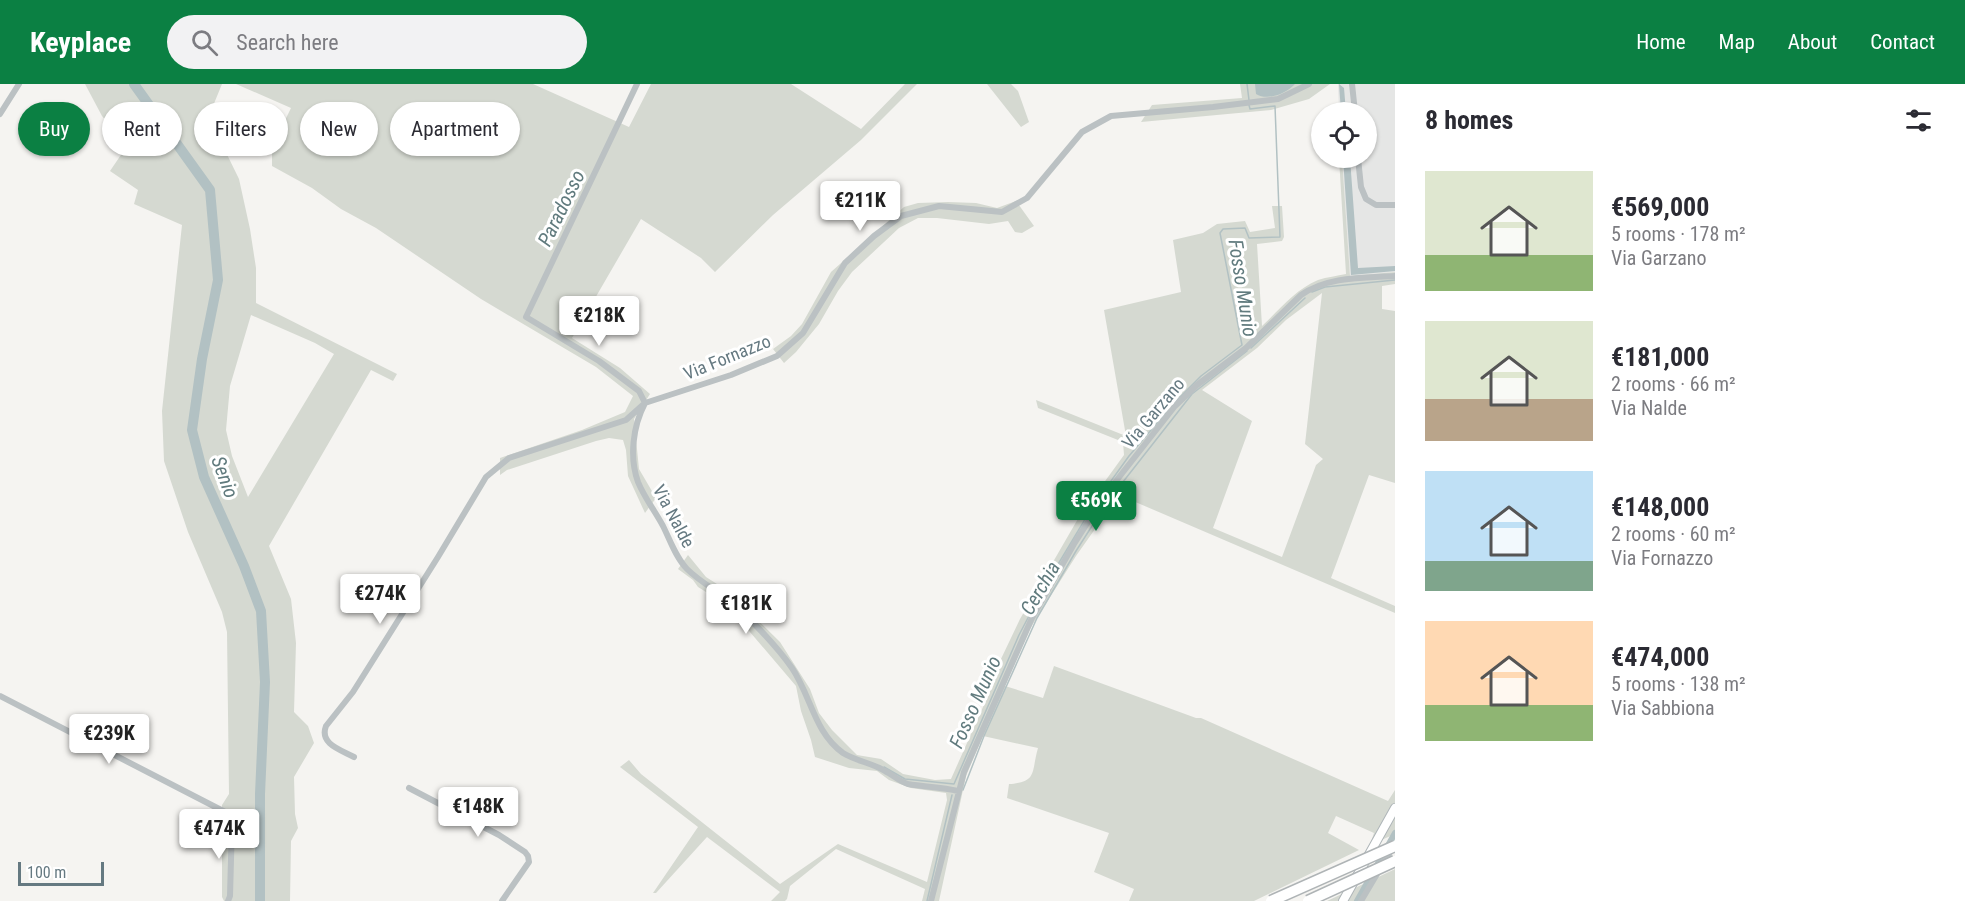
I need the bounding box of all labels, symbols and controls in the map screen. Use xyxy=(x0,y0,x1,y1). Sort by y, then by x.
search box xyxy=(167,15,587,69)
text: Keyplace xyxy=(30,26,131,59)
icon: search xyxy=(188,26,221,59)
text: Search here xyxy=(236,30,339,55)
text: Home xyxy=(1636,30,1686,54)
text: Map xyxy=(1719,30,1755,54)
text: About xyxy=(1788,30,1837,54)
text: Contact xyxy=(1870,30,1935,54)
chip: Buy xyxy=(18,102,90,156)
chip: Rent xyxy=(102,102,182,156)
chip: Filters xyxy=(194,102,288,156)
chip: New xyxy=(300,102,378,156)
chip: Apartment xyxy=(390,102,520,156)
map controls xyxy=(1311,102,1377,168)
button: locate xyxy=(1311,102,1377,168)
icon: filters xyxy=(1902,104,1935,137)
text: 8 homes xyxy=(1425,105,1513,135)
water label: Paradosso xyxy=(532,166,590,250)
pin: €211K xyxy=(818,181,902,232)
text: €211K xyxy=(834,188,886,212)
text: €569,000 xyxy=(1611,192,1709,222)
icon: home xyxy=(1473,195,1545,267)
text: 5 rooms · 178 m² xyxy=(1611,222,1746,246)
water label: Fosso Munio xyxy=(1223,237,1263,339)
text: Via Garzano xyxy=(1611,246,1707,270)
pin: €218K xyxy=(557,296,641,347)
text: €218K xyxy=(573,303,625,327)
street label: Via Fornazzo xyxy=(680,330,774,384)
text: €181,000 xyxy=(1611,342,1709,372)
icon: home xyxy=(1473,345,1545,417)
text: 2 rooms · 66 m² xyxy=(1611,372,1736,396)
street label: Via Garzano xyxy=(1117,373,1189,453)
text: Via Nalde xyxy=(1611,396,1687,420)
water label: Senio xyxy=(206,453,244,501)
street label: Via Nalde xyxy=(649,481,699,551)
pin: €569K xyxy=(1054,481,1138,532)
text: €569K xyxy=(1070,488,1122,512)
text: €148,000 xyxy=(1611,492,1709,522)
icon: home xyxy=(1473,495,1545,567)
text: 2 rooms · 60 m² xyxy=(1611,522,1736,546)
text: Via Fornazzo xyxy=(1611,546,1713,570)
water label: Cerchia xyxy=(1015,557,1065,619)
pin: €274K xyxy=(338,574,422,625)
text: €274K xyxy=(354,581,406,605)
pin: €181K xyxy=(704,584,788,635)
text: €181K xyxy=(720,591,772,615)
text: €474,000 xyxy=(1611,642,1709,672)
icon: home xyxy=(1473,645,1545,717)
water label: Fosso Munio xyxy=(944,652,1006,752)
text: 5 rooms · 138 m² xyxy=(1611,672,1746,696)
text: Via Sabbiona xyxy=(1611,696,1715,720)
pin: €239K xyxy=(67,714,151,765)
text: €239K xyxy=(83,721,135,745)
pin: €148K xyxy=(436,787,520,838)
text: €148K xyxy=(452,794,504,818)
pin: €474K xyxy=(177,809,261,860)
text: €474K xyxy=(193,816,245,840)
scale bar xyxy=(18,859,104,886)
text: 100 m xyxy=(27,863,66,882)

